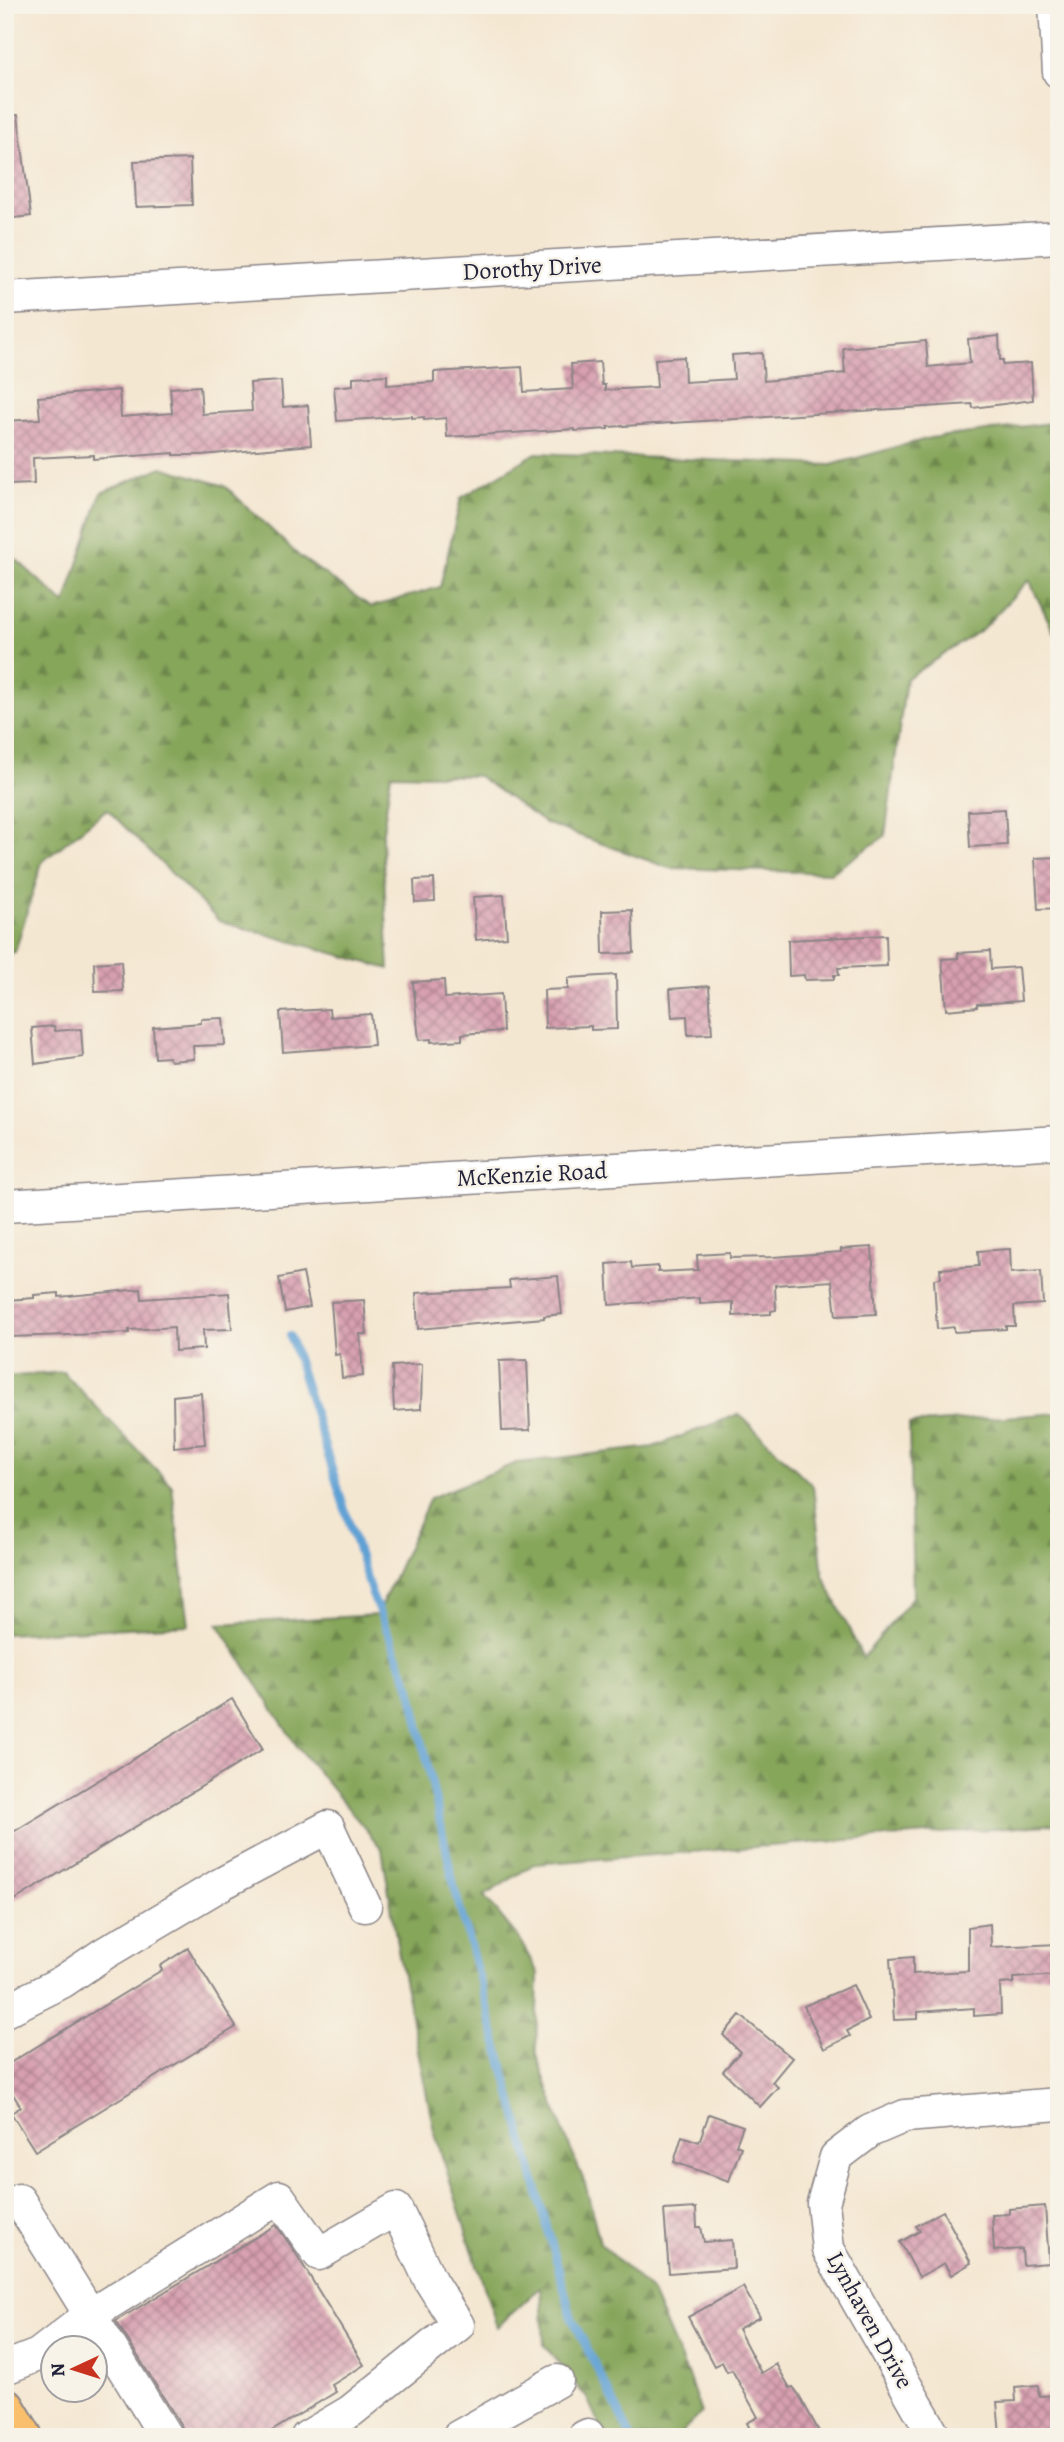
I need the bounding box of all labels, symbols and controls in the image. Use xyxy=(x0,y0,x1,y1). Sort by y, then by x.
street label: Dorothy Drive xyxy=(462,248,602,288)
street label: McKenzie Road xyxy=(456,1154,608,1194)
street label: Lynhaven Drive xyxy=(819,2246,921,2394)
north arrow xyxy=(38,2334,108,2404)
text: N xyxy=(45,2362,71,2378)

